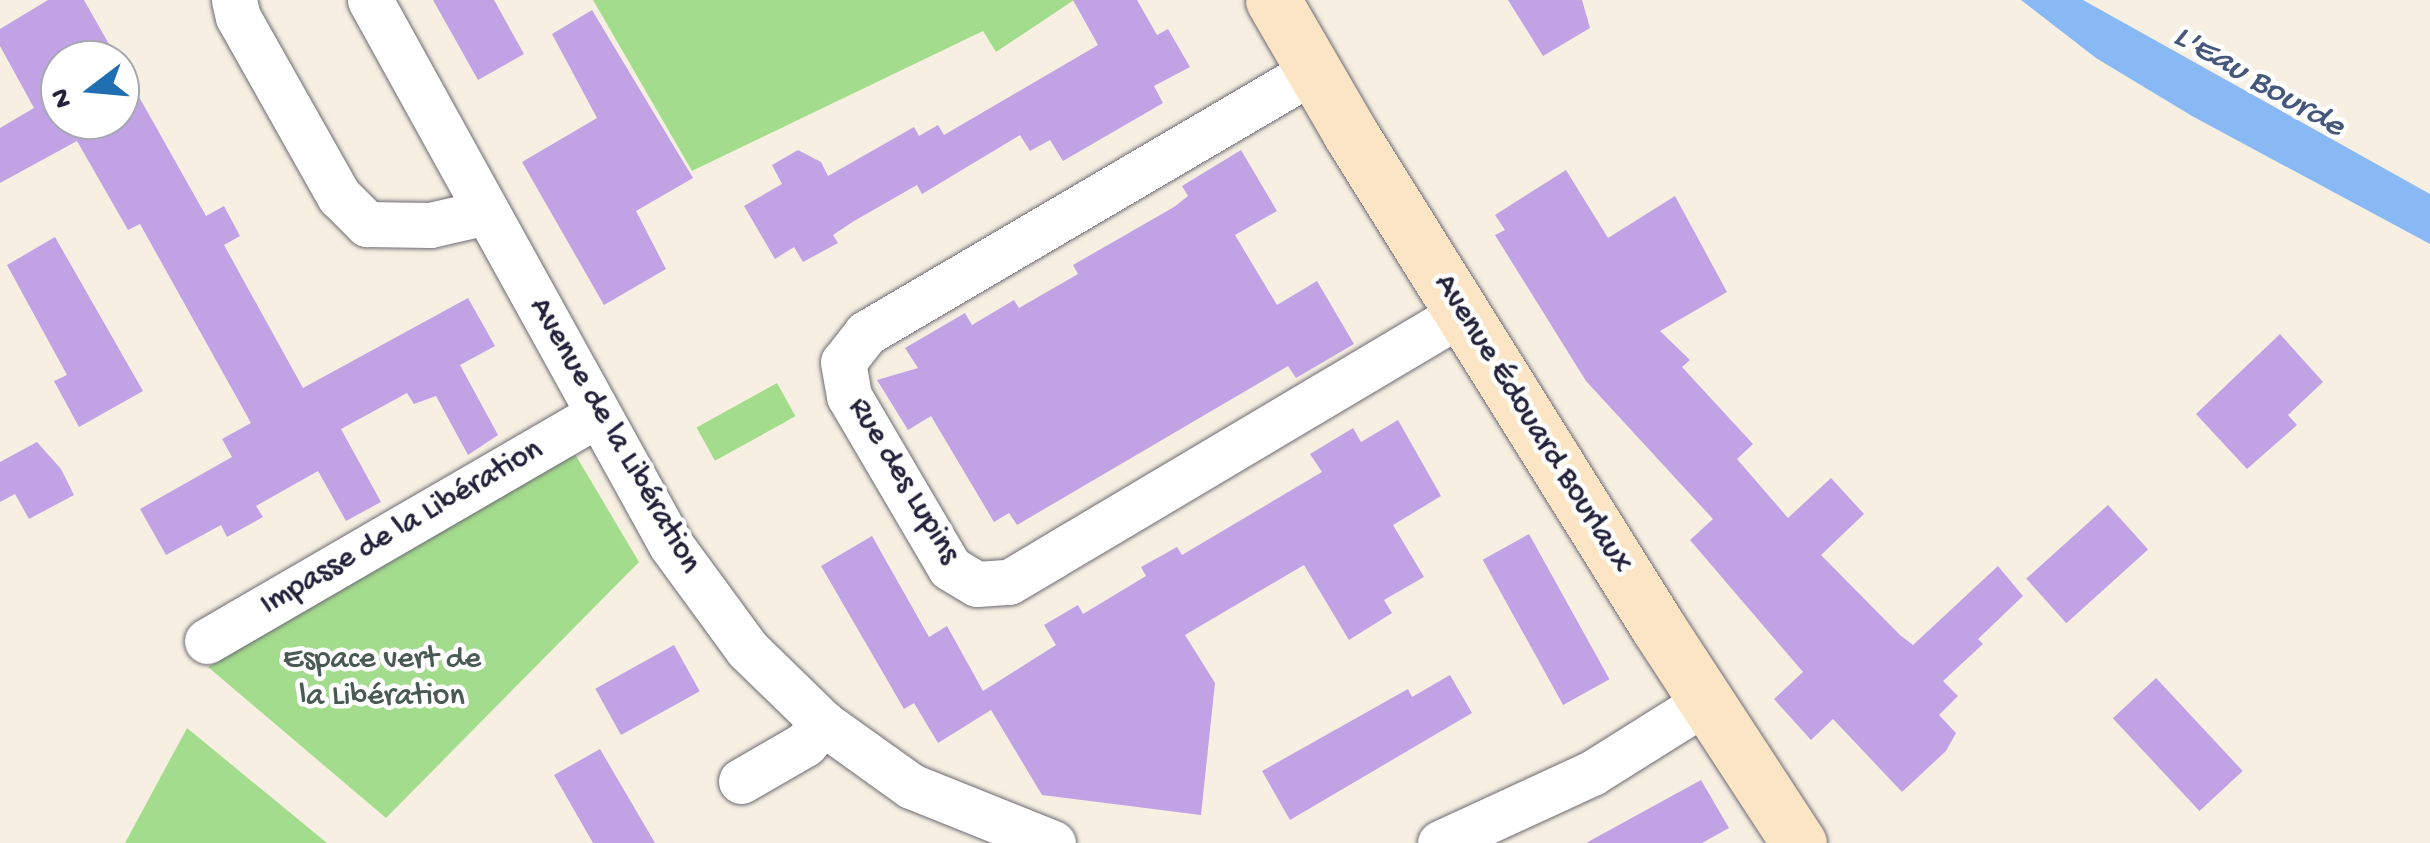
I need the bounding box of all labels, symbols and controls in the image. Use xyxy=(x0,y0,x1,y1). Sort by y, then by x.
water label: L'Eau Bourde xyxy=(2165,17,2351,149)
north arrow xyxy=(40,40,140,140)
text: N xyxy=(44,85,81,111)
street label: Avenue Édouard Bourlaux xyxy=(1424,267,1640,581)
street label: Avenue de la Libération xyxy=(519,291,709,581)
street label: Rue des Lupins xyxy=(838,391,968,571)
street label: Impasse de la Libération xyxy=(254,431,550,625)
park label: Espace vert de la Libération xyxy=(283,642,481,717)

